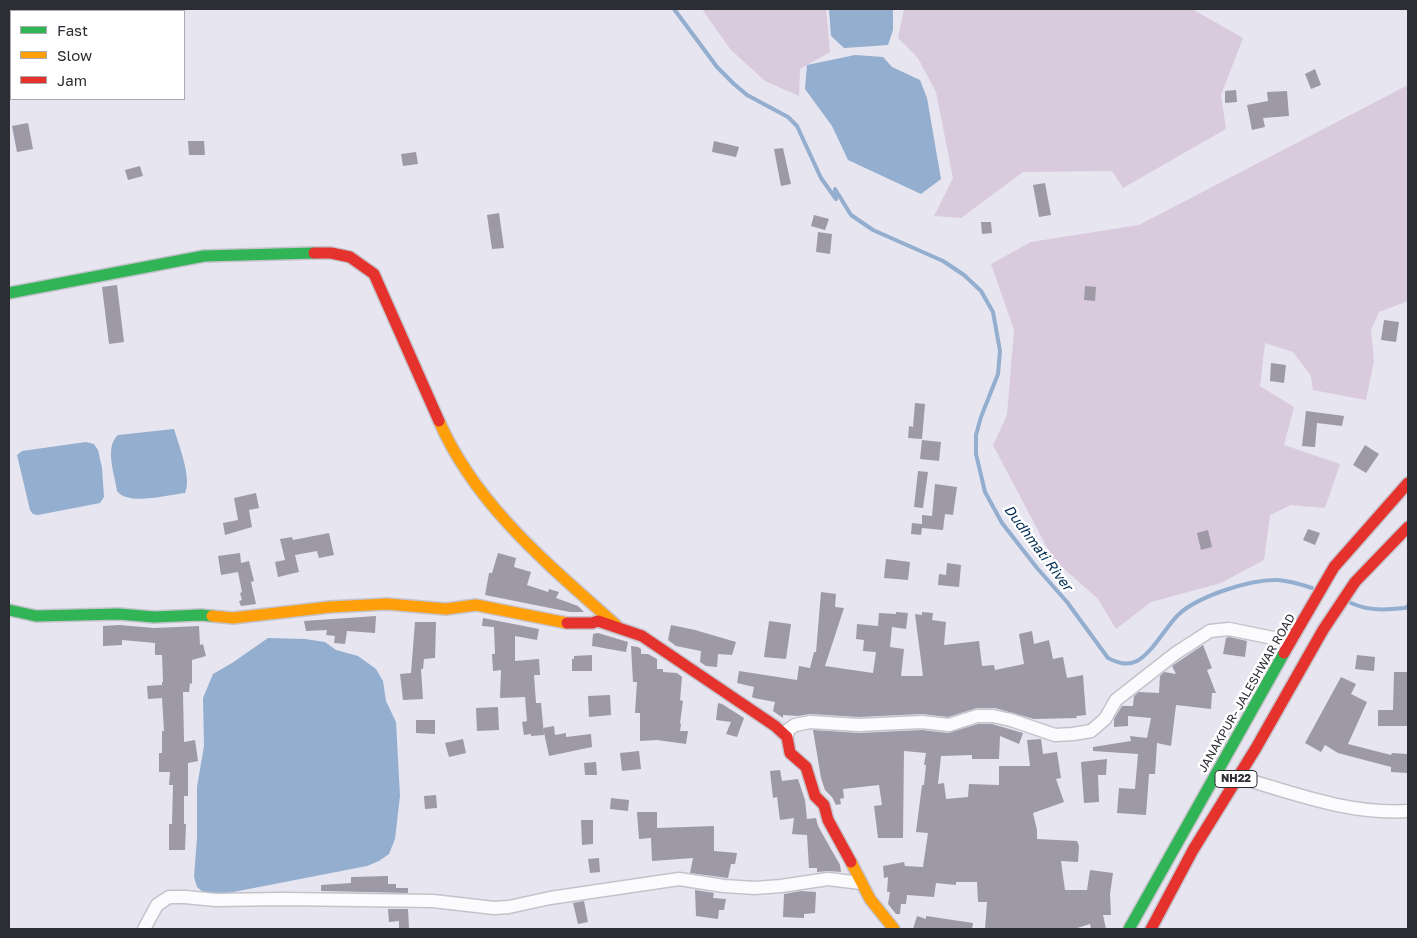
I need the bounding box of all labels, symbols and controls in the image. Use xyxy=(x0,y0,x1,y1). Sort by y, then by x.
legend xyxy=(10,10,185,100)
text: Fast xyxy=(57,21,88,39)
text: Slow xyxy=(57,46,92,64)
text: Jam xyxy=(57,71,87,89)
water label: Dudhmati River xyxy=(1000,502,1076,594)
street label: JANAKPUR- JALESHWAR ROAD xyxy=(1196,611,1298,775)
road number: NH22 xyxy=(1215,771,1257,788)

